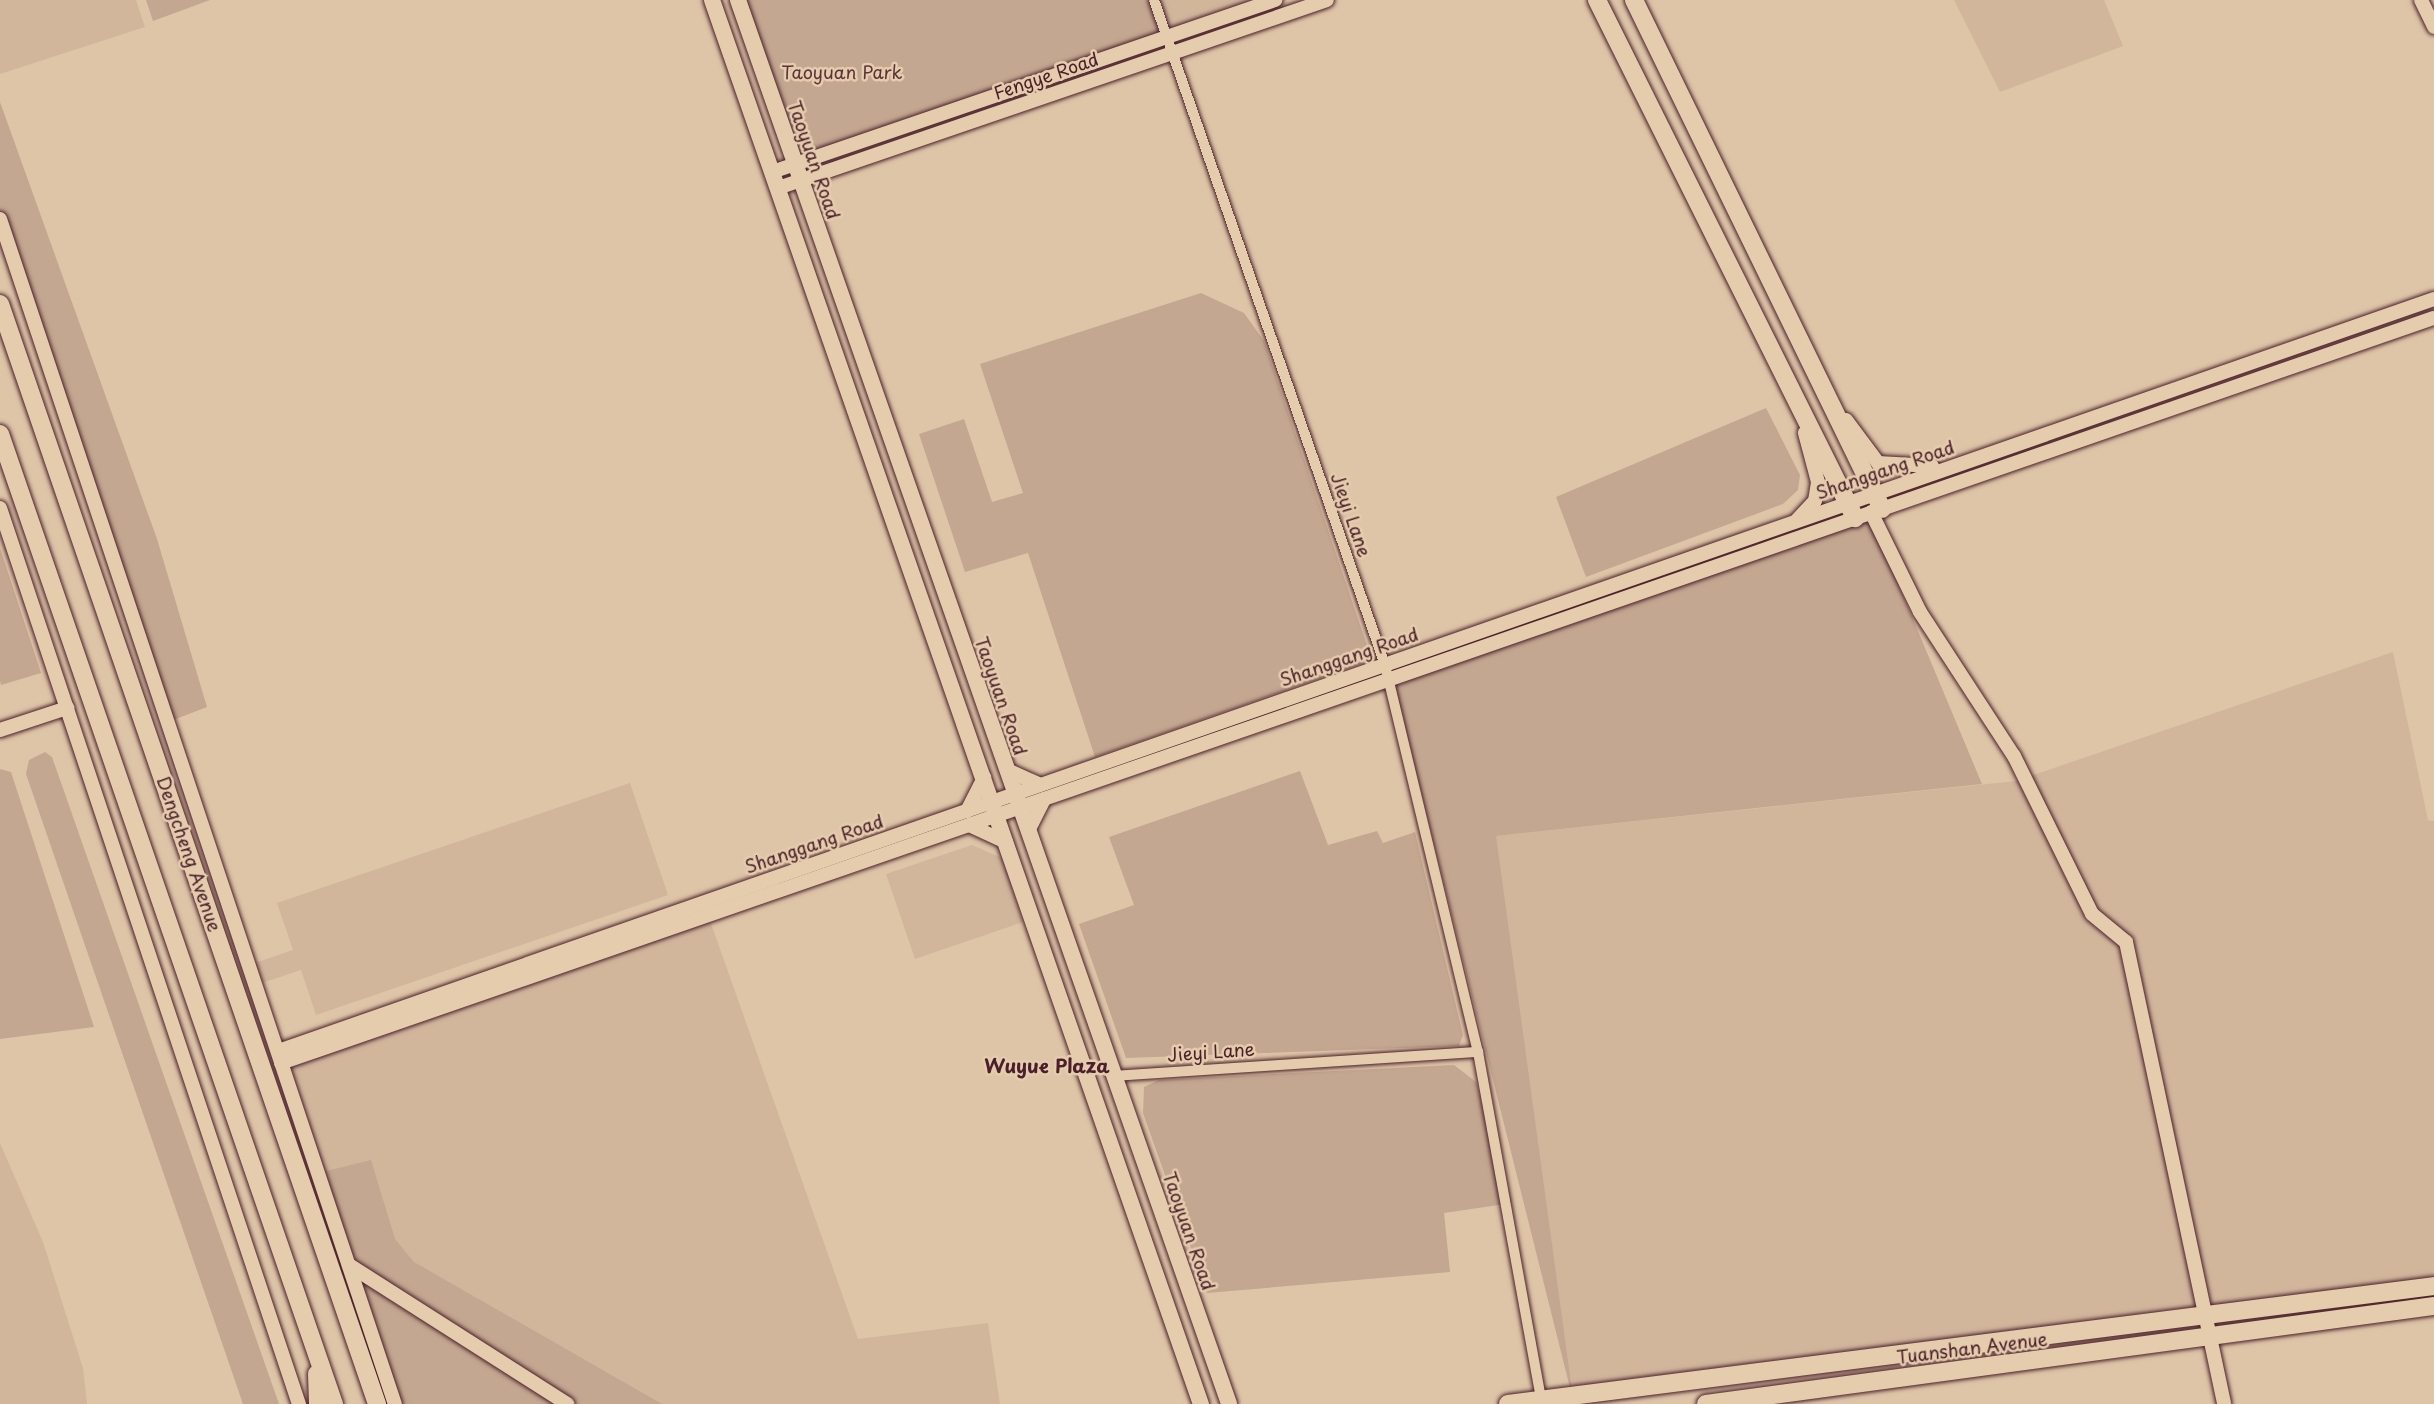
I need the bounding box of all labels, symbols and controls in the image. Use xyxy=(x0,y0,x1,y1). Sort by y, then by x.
street label: Fengye Road xyxy=(990,48,1102,104)
park label: Taoyuan Park xyxy=(782,61,902,83)
street label: Taoyuan Road xyxy=(784,98,844,222)
street label: Shanggang Road xyxy=(1813,436,1957,504)
street label: Jieyi Lane xyxy=(1326,470,1376,560)
street label: Shanggang Road xyxy=(1277,623,1421,691)
street label: Taoyuan Road xyxy=(971,634,1031,758)
street label: Dengcheng Avenue xyxy=(152,774,226,934)
street label: Shanggang Road xyxy=(742,810,886,878)
street label: Jieyi Lane xyxy=(1166,1038,1256,1066)
district label: Wuyue Plaza xyxy=(984,1055,1110,1077)
street label: Taoyuan Road xyxy=(1159,1169,1219,1293)
street label: Tuanshan Avenue xyxy=(1896,1328,2048,1368)

